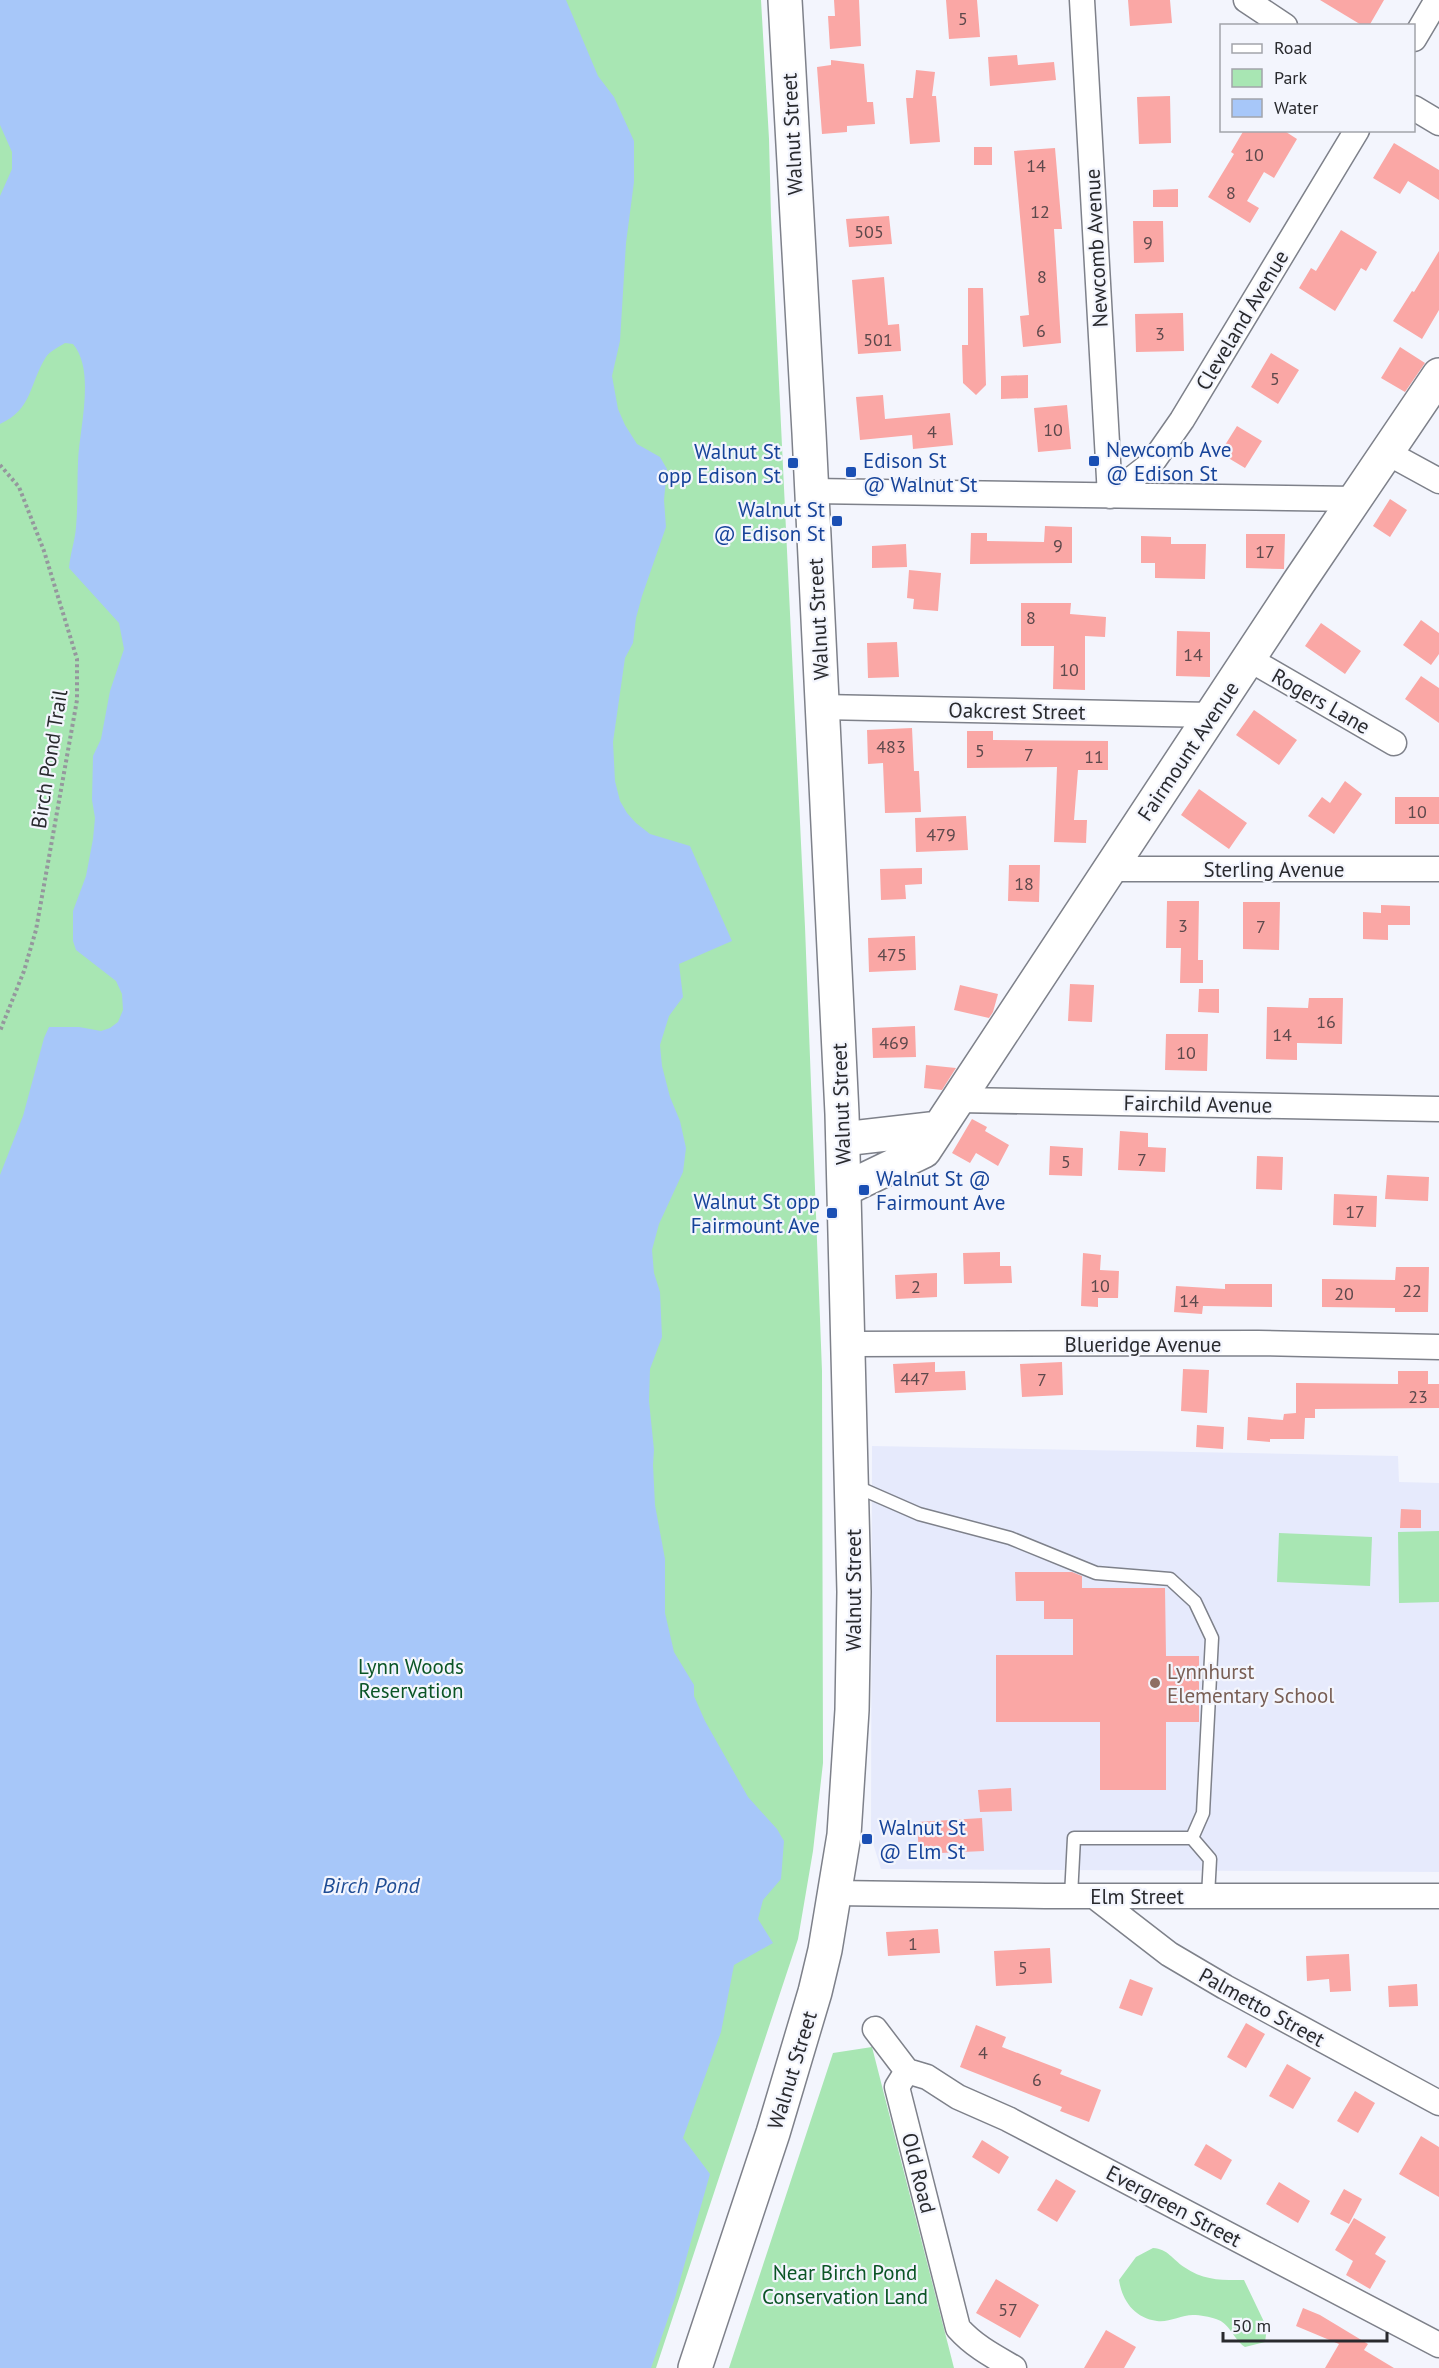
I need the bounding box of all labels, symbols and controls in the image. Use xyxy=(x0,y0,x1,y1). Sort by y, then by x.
house number: 5 xyxy=(958,7,968,30)
legend xyxy=(1220,24,1415,132)
text: Road xyxy=(1274,36,1312,59)
text: Park xyxy=(1274,66,1307,89)
street label: Walnut Street xyxy=(775,72,809,196)
text: Water xyxy=(1274,96,1318,119)
house number: 10 xyxy=(1244,143,1264,166)
house number: 14 xyxy=(1026,154,1046,177)
street label: Newcomb Avenue xyxy=(1078,168,1114,328)
house number: 8 xyxy=(1226,181,1236,204)
house number: 12 xyxy=(1030,200,1050,223)
house number: 505 xyxy=(854,220,884,243)
house number: 9 xyxy=(1143,231,1153,254)
street label: Cleveland Avenue xyxy=(1190,245,1294,395)
house number: 8 xyxy=(1037,265,1047,288)
house number: 6 xyxy=(1036,319,1046,342)
house number: 3 xyxy=(1155,322,1165,345)
house number: 501 xyxy=(863,328,893,351)
house number: 5 xyxy=(1270,367,1280,390)
house number: 10 xyxy=(1043,418,1063,441)
house number: 4 xyxy=(927,420,937,443)
place label: Newcomb Ave @ Edison St xyxy=(1106,436,1231,487)
place label: Walnut St opp Edison St xyxy=(658,438,781,489)
place label: Edison St @ Walnut St xyxy=(863,447,977,498)
marker: Newcomb Ave @ Edison St xyxy=(1087,454,1101,468)
marker: Walnut St opp Edison St xyxy=(786,456,800,470)
marker: Edison St @ Walnut St xyxy=(844,465,858,479)
place label: Walnut St @ Edison St xyxy=(713,496,825,547)
marker: Walnut St @ Edison St xyxy=(830,514,844,528)
house number: 9 xyxy=(1053,534,1063,557)
house number: 17 xyxy=(1255,540,1275,563)
street label: Walnut Street xyxy=(801,557,835,681)
house number: 8 xyxy=(1026,606,1036,629)
house number: 14 xyxy=(1183,643,1203,666)
house number: 10 xyxy=(1059,658,1079,681)
street label: Rogers Lane xyxy=(1267,662,1375,740)
street label: Fairmount Avenue xyxy=(1131,676,1245,826)
street label: Birch Pond Trail xyxy=(25,688,73,830)
street label: Oakcrest Street xyxy=(948,696,1086,726)
house number: 483 xyxy=(876,735,906,758)
house number: 5 xyxy=(975,739,985,762)
house number: 7 xyxy=(1024,743,1034,766)
house number: 11 xyxy=(1084,745,1104,768)
house number: 10 xyxy=(1407,800,1427,823)
house number: 479 xyxy=(926,823,956,846)
street label: Sterling Avenue xyxy=(1204,856,1344,883)
house number: 18 xyxy=(1014,872,1034,895)
house number: 3 xyxy=(1178,914,1188,937)
house number: 7 xyxy=(1256,915,1266,938)
house number: 475 xyxy=(877,943,907,966)
house number: 16 xyxy=(1316,1010,1336,1033)
house number: 14 xyxy=(1272,1023,1292,1046)
house number: 469 xyxy=(879,1031,909,1054)
house number: 10 xyxy=(1176,1041,1196,1064)
street label: Walnut Street xyxy=(825,1042,857,1166)
street label: Fairchild Avenue xyxy=(1123,1089,1273,1119)
house number: 7 xyxy=(1137,1148,1147,1171)
house number: 5 xyxy=(1061,1150,1071,1173)
place label: Walnut St @ Fairmount Ave xyxy=(876,1165,1005,1216)
marker: Walnut St @ Fairmount Ave xyxy=(857,1183,871,1197)
place label: Walnut St opp Fairmount Ave xyxy=(691,1188,820,1239)
house number: 17 xyxy=(1345,1200,1365,1223)
marker: Walnut St opp Fairmount Ave xyxy=(825,1206,839,1220)
house number: 10 xyxy=(1090,1274,1110,1297)
house number: 2 xyxy=(911,1275,921,1298)
house number: 22 xyxy=(1402,1279,1422,1302)
house number: 20 xyxy=(1334,1282,1354,1305)
house number: 14 xyxy=(1179,1289,1199,1312)
street label: Blueridge Avenue xyxy=(1065,1331,1221,1358)
house number: 447 xyxy=(900,1367,930,1390)
house number: 7 xyxy=(1037,1368,1047,1391)
house number: 23 xyxy=(1408,1385,1428,1408)
street label: Walnut Street xyxy=(840,1529,867,1651)
park label: Lynn Woods Reservation xyxy=(358,1653,464,1704)
place label: Lynnhurst Elementary School xyxy=(1167,1658,1334,1709)
marker: Lynnhurst Elementary School xyxy=(1148,1676,1162,1690)
place label: Walnut St @ Elm St xyxy=(879,1814,966,1865)
marker: Walnut St @ Elm St xyxy=(860,1832,874,1846)
water label: Birch Pond xyxy=(322,1871,420,1899)
street label: Elm Street xyxy=(1090,1883,1184,1910)
house number: 1 xyxy=(908,1932,918,1955)
house number: 5 xyxy=(1018,1956,1028,1979)
street label: Palmetto Street xyxy=(1194,1961,1330,2053)
street label: Walnut Street xyxy=(761,2008,823,2132)
house number: 4 xyxy=(978,2041,988,2064)
house number: 6 xyxy=(1032,2068,1042,2091)
street label: Old Road xyxy=(896,2130,942,2216)
street label: Evergreen Street xyxy=(1102,2159,1246,2253)
park label: Near Birch Pond Conservation Land xyxy=(762,2259,928,2310)
house number: 57 xyxy=(998,2298,1018,2321)
scale bar xyxy=(1223,2305,1386,2343)
text: 50 m xyxy=(1232,2314,1271,2337)

